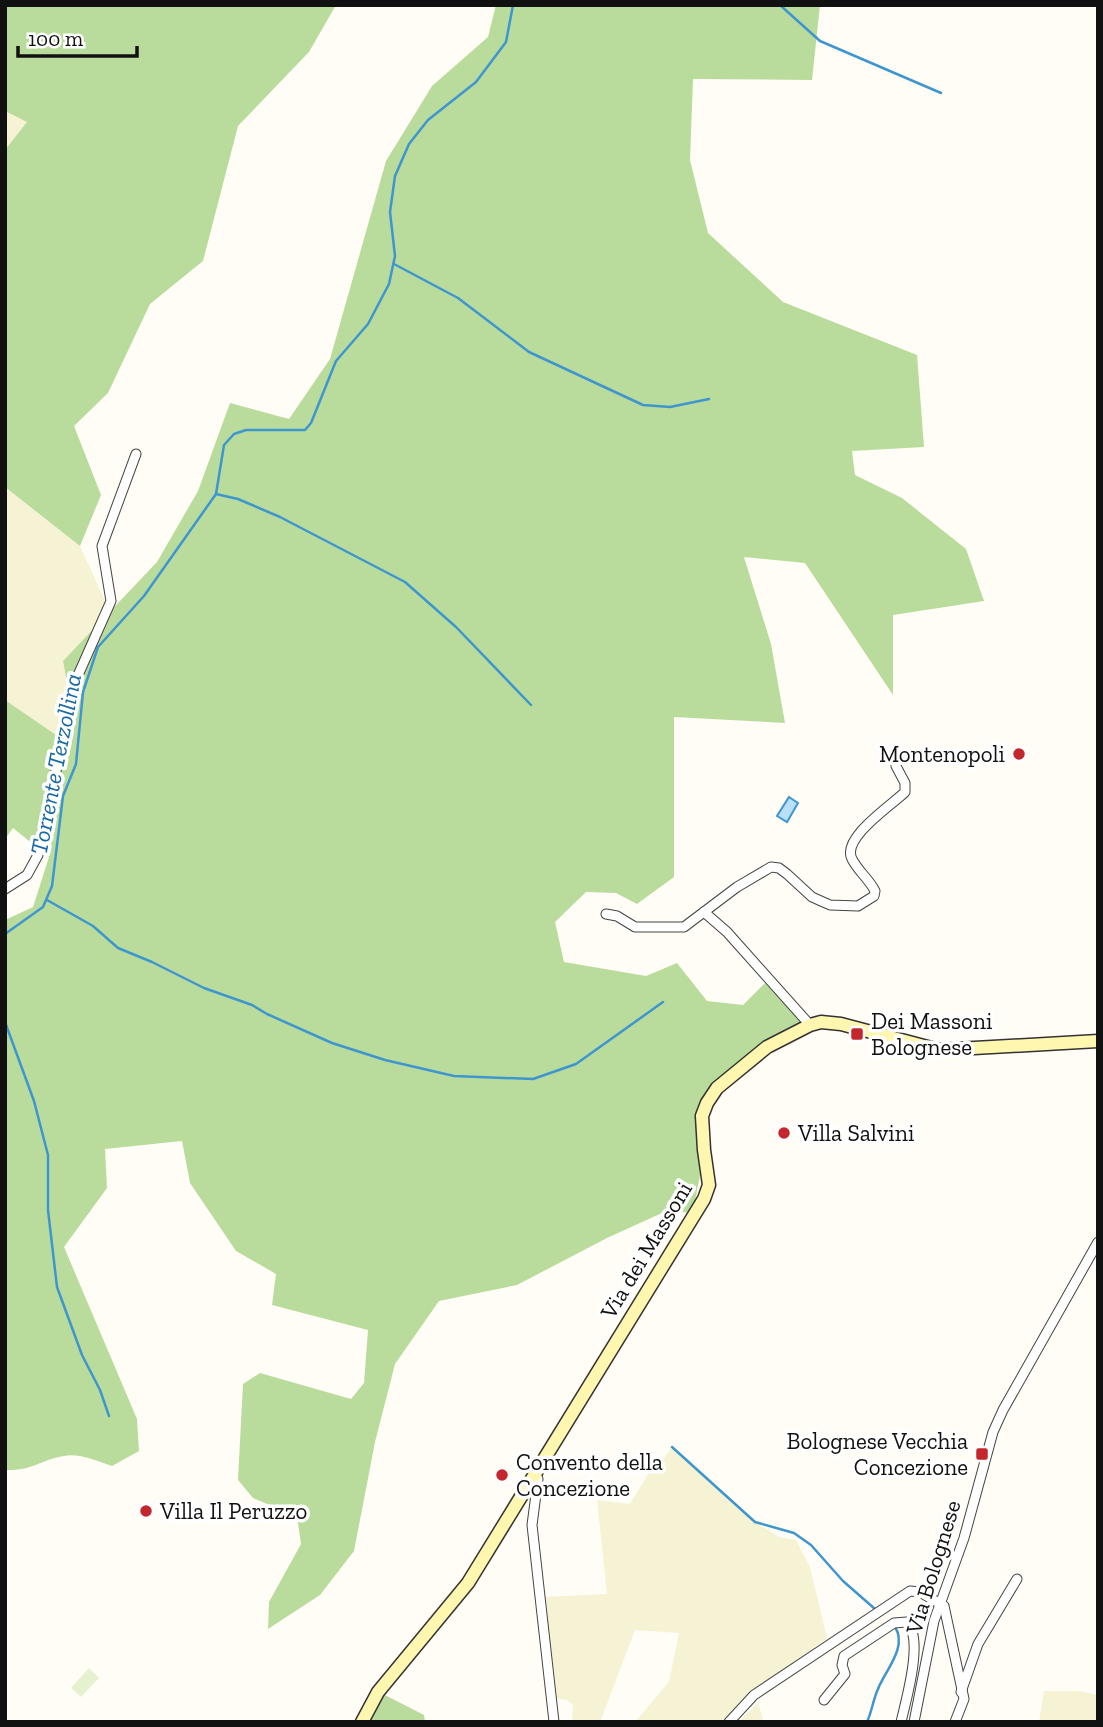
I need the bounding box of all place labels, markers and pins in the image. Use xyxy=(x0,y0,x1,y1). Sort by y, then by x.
place label: Montenopoli xyxy=(879,740,1005,768)
marker: Montenopoli xyxy=(1011,746,1027,762)
place label: Dei Massoni Bolognese xyxy=(871,1007,992,1061)
marker: Dei Massoni Bolognese xyxy=(849,1026,865,1042)
place label: Villa Salvini xyxy=(797,1119,914,1147)
marker: Villa Salvini xyxy=(776,1125,792,1141)
place label: Bolognese Vecchia Concezione xyxy=(787,1427,968,1481)
marker: Bolognese Vecchia Concezione xyxy=(974,1446,990,1462)
place label: Convento della Concezione xyxy=(516,1448,663,1502)
marker: Convento della Concezione xyxy=(494,1467,510,1483)
place label: Villa Il Peruzzo xyxy=(159,1497,307,1525)
marker: Villa Il Peruzzo xyxy=(138,1503,154,1519)

